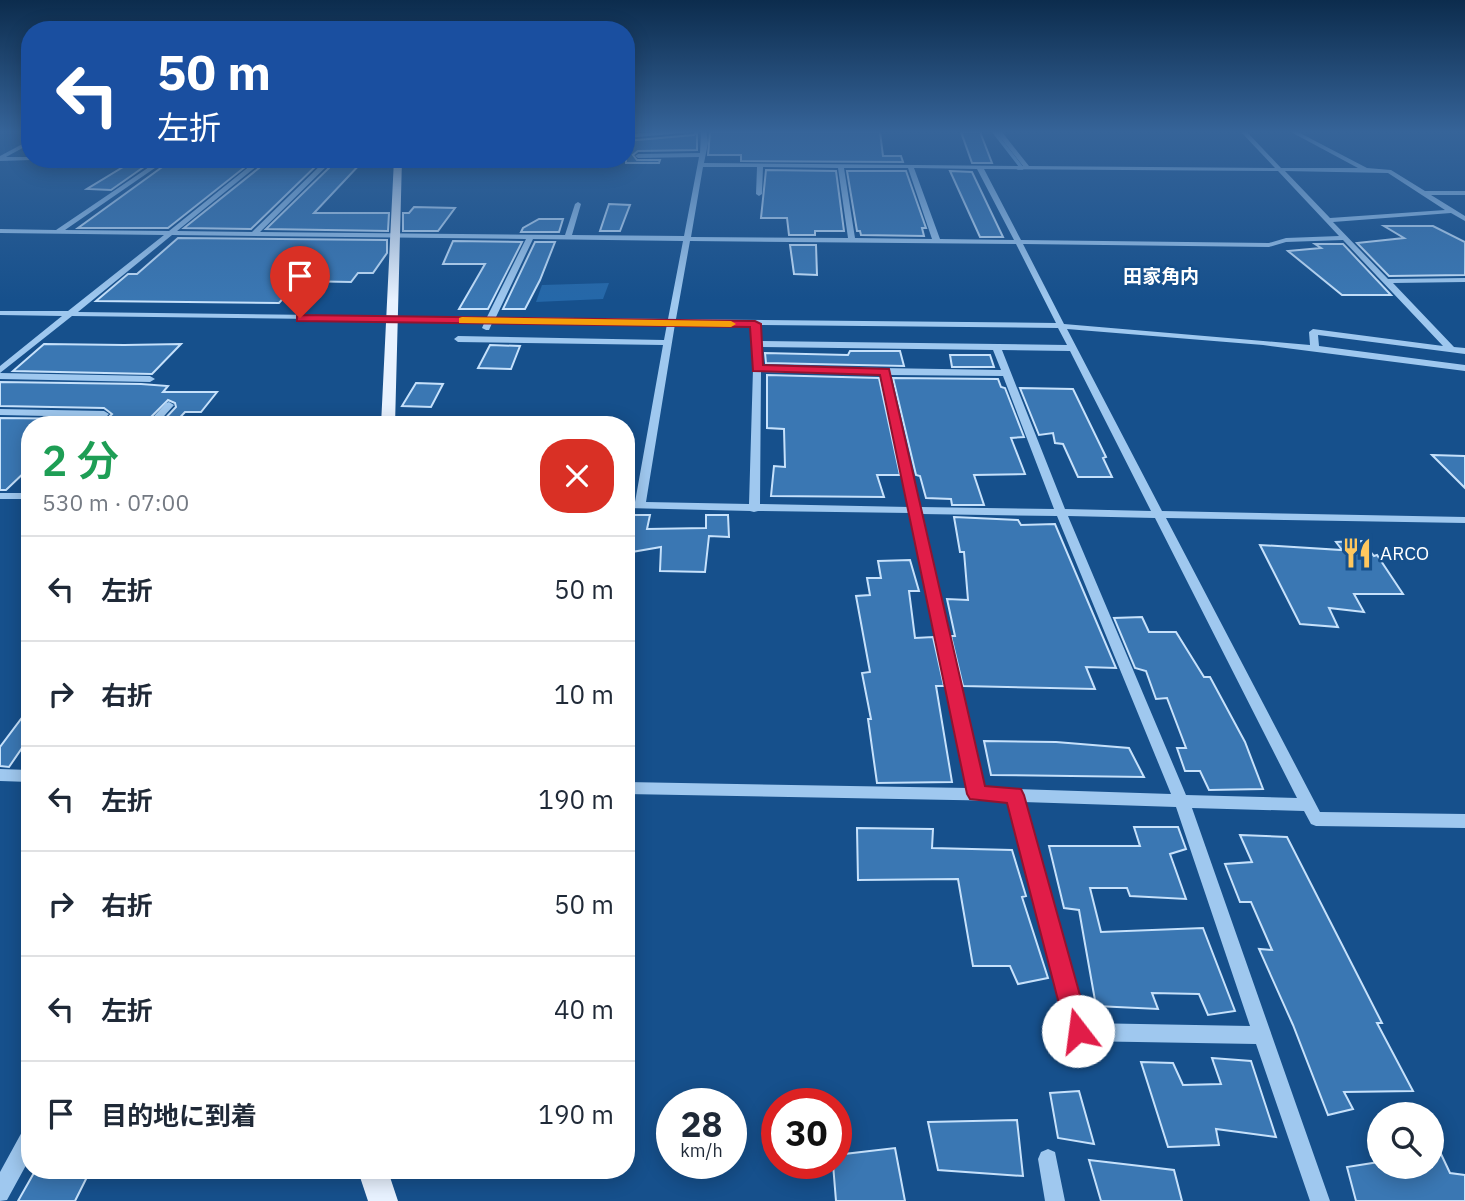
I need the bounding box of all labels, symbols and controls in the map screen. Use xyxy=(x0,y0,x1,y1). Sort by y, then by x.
text: 50 m xyxy=(157,40,271,103)
icon: left xyxy=(42,49,133,140)
text: 左折 xyxy=(157,106,221,148)
pin xyxy=(270,246,330,318)
icon: arrive xyxy=(281,257,319,295)
district label: 田家角内 xyxy=(1123,264,1199,288)
text: 2 分 xyxy=(42,433,119,488)
button: close xyxy=(540,439,614,513)
text: 530 m · 07:00 xyxy=(42,487,189,517)
restaurant icon: ARCO xyxy=(1340,536,1374,570)
place label: ARCO xyxy=(1380,541,1429,565)
icon: left xyxy=(42,570,80,608)
text: 50 m xyxy=(554,572,614,606)
text: 左折 xyxy=(101,573,153,607)
icon: right xyxy=(42,675,80,713)
text: 10 m xyxy=(554,677,614,711)
text: 右折 xyxy=(101,678,153,712)
icon: left xyxy=(42,780,80,818)
text: 190 m xyxy=(538,782,614,816)
text: 左折 xyxy=(101,783,153,817)
icon: right xyxy=(42,885,80,923)
text: 50 m xyxy=(554,887,614,921)
text: 右折 xyxy=(101,888,153,922)
icon: left xyxy=(42,990,80,1028)
text: 40 m xyxy=(554,992,614,1026)
text: 左折 xyxy=(101,993,153,1027)
position arrow xyxy=(1041,994,1115,1068)
speed limit sign: 30 xyxy=(761,1088,852,1179)
icon: arrive xyxy=(42,1095,80,1133)
text: 190 m xyxy=(538,1097,614,1131)
text: 目的地に到着 xyxy=(101,1098,257,1132)
text: 28 xyxy=(680,1101,723,1147)
map controls xyxy=(1367,1102,1444,1179)
button: search xyxy=(1367,1102,1444,1179)
text: km/h xyxy=(680,1139,723,1162)

